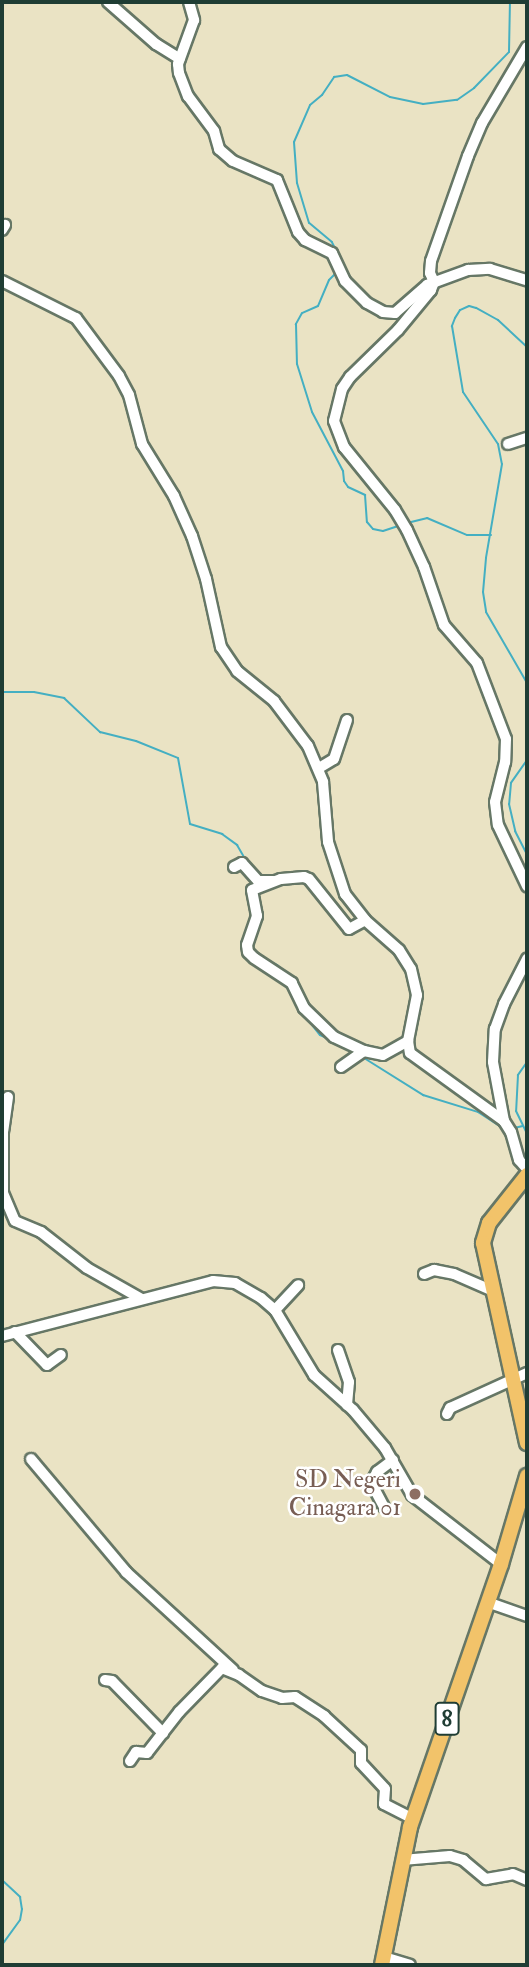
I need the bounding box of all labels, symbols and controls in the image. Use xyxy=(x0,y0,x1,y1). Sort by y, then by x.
place label: SD Negeri Cinagara 01 xyxy=(289,1466,401,1522)
marker: SD Negeri Cinagara 01 xyxy=(407,1486,423,1502)
road number: 8 xyxy=(433,1700,461,1738)

